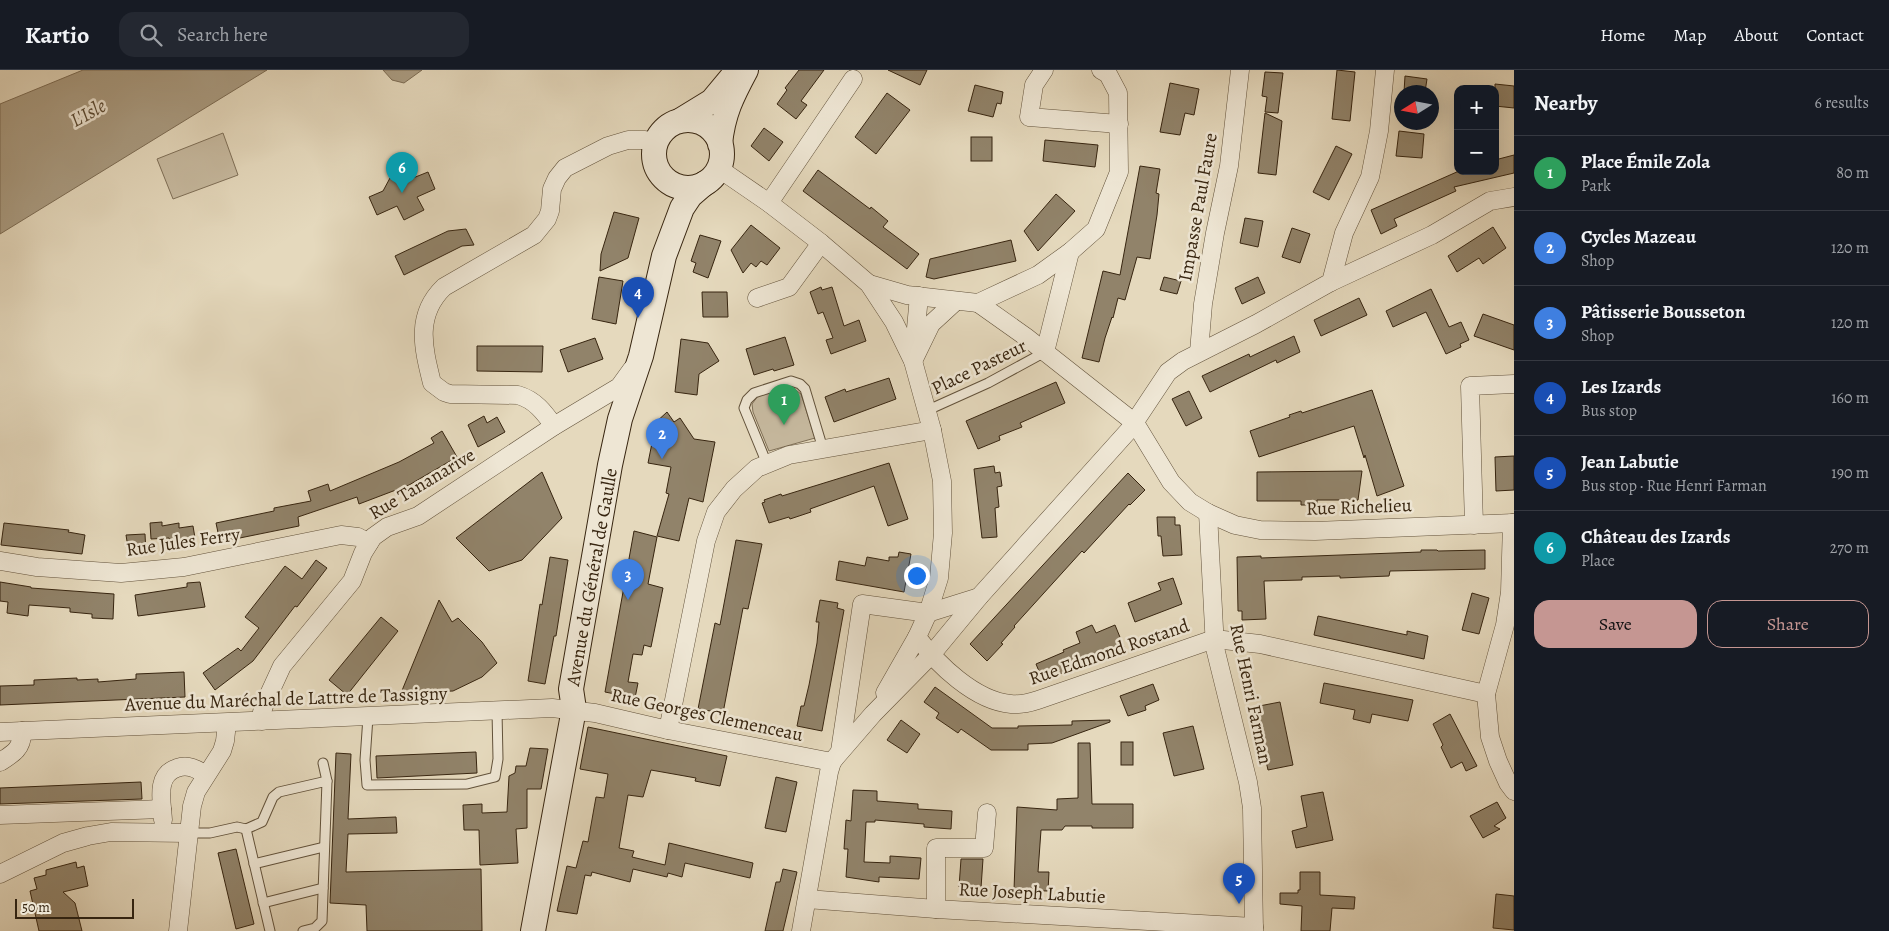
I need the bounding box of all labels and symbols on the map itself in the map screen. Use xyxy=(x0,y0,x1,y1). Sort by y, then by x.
north arrow xyxy=(1394,85,1439,130)
water label: L'Isle xyxy=(65,92,111,134)
street label: Impasse Paul Faure xyxy=(1172,131,1224,283)
pin: 6 xyxy=(386,152,418,193)
pin: 4 xyxy=(622,277,654,318)
street label: Place Pasteur xyxy=(927,333,1031,401)
pin: 1 xyxy=(768,384,800,425)
pin: 2 xyxy=(646,418,678,459)
street label: Rue Tananarive xyxy=(364,442,480,526)
street label: Avenue du Général de Gaulle xyxy=(560,466,624,689)
street label: Rue Richelieu xyxy=(1306,492,1413,522)
street label: Rue Jules Ferry xyxy=(124,521,242,563)
pin: 3 xyxy=(612,559,644,600)
your location xyxy=(904,563,930,589)
street label: Rue Edmond Rostand xyxy=(1025,612,1193,692)
street label: Rue Henri Farman xyxy=(1223,621,1279,767)
street label: Avenue du Maréchal de Lattre de Tassigny xyxy=(123,680,448,718)
street label: Rue Georges Clemenceau xyxy=(609,682,806,748)
pin: 5 xyxy=(1223,863,1255,904)
street label: Rue Joseph Labutie xyxy=(958,876,1106,910)
scale bar xyxy=(15,896,134,919)

